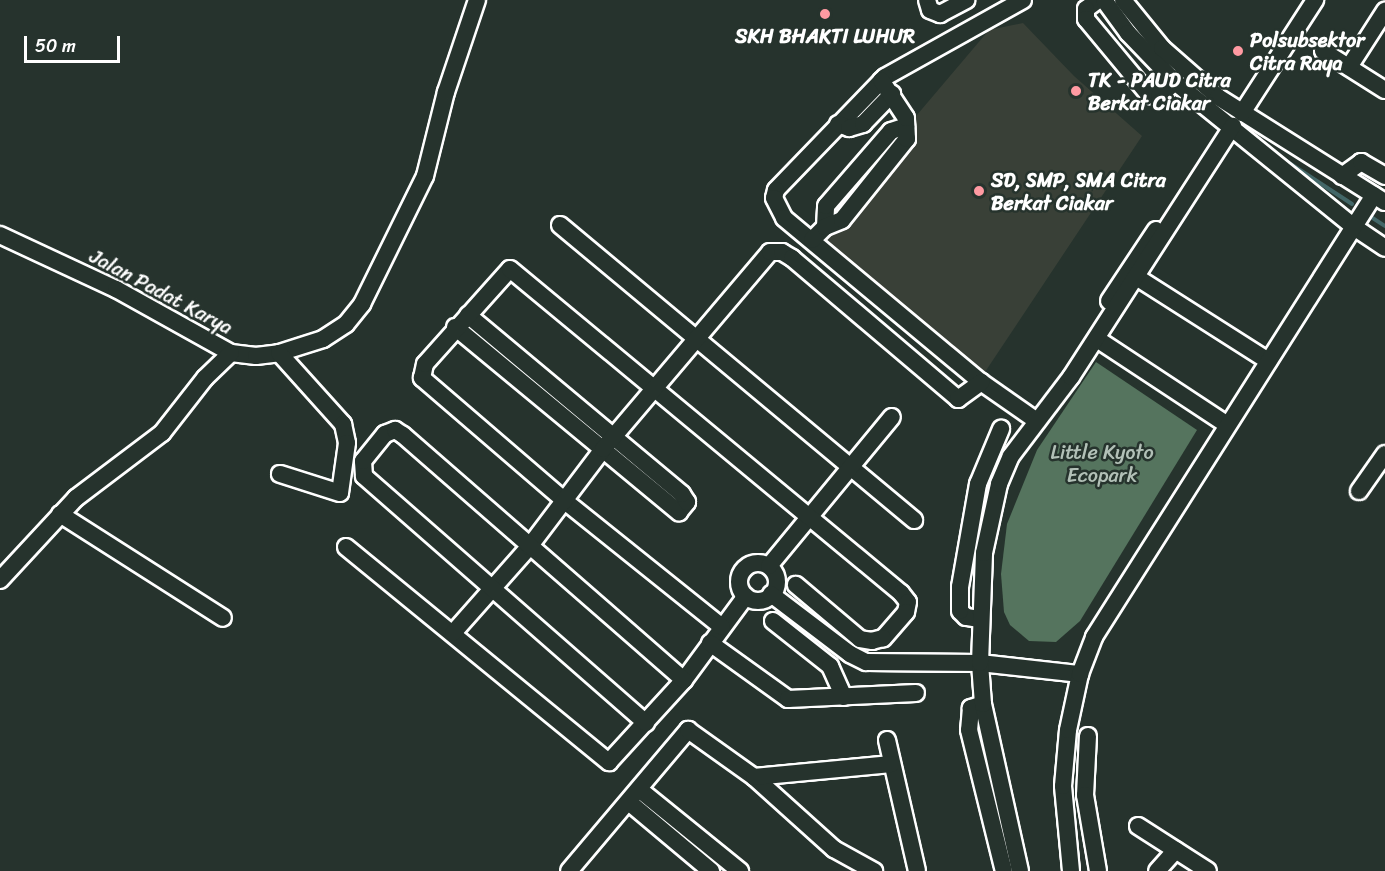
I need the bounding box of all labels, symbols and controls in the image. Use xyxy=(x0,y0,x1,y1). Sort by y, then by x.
marker: SKH BHAKTI LUHUR xyxy=(818,7,832,21)
scale bar xyxy=(27,24,123,62)
place label: SKH BHAKTI LUHUR xyxy=(735,24,915,48)
place label: Polsubsektor Citra Raya xyxy=(1250,28,1364,75)
text: 50 m xyxy=(35,30,76,62)
marker: Polsubsektor Citra Raya xyxy=(1231,44,1245,58)
place label: TK - PAUD Citra Berkat Ciakar xyxy=(1088,68,1230,115)
marker: TK - PAUD Citra Berkat Ciakar xyxy=(1069,84,1083,98)
place label: SD, SMP, SMA Citra Berkat Ciakar xyxy=(991,168,1171,215)
marker: SD, SMP, SMA Citra Berkat Ciakar xyxy=(972,184,986,198)
street label: Jalan Padat Karya xyxy=(85,244,237,340)
park label: Little Kyoto Ecopark xyxy=(1050,441,1154,488)

